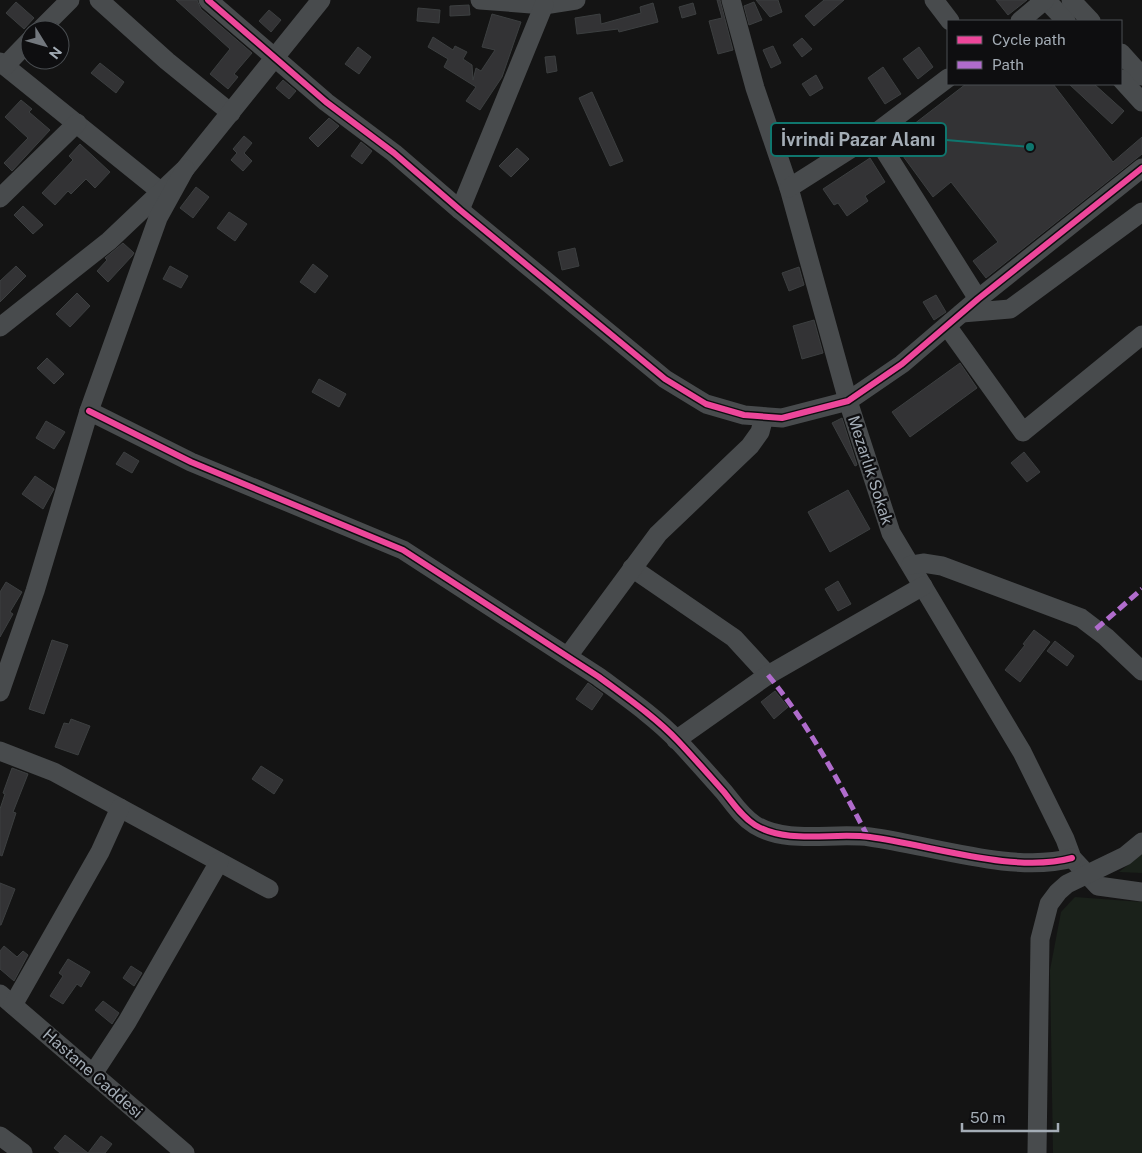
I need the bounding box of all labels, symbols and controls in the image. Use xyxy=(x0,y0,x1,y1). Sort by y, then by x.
north arrow xyxy=(20,20,70,70)
legend xyxy=(947,20,1122,85)
text: Cycle path xyxy=(992,31,1066,48)
text: N xyxy=(46,44,65,62)
text: Path xyxy=(992,56,1024,73)
callout: İvrindi Pazar Alanı xyxy=(771,123,946,156)
text: İvrindi Pazar Alanı xyxy=(781,128,935,150)
street label: Mezarlık Sokak xyxy=(844,413,897,527)
street label: Hastane Caddesi xyxy=(39,1025,146,1122)
scale bar xyxy=(962,1100,1058,1132)
text: 50 m xyxy=(970,1109,1005,1126)

